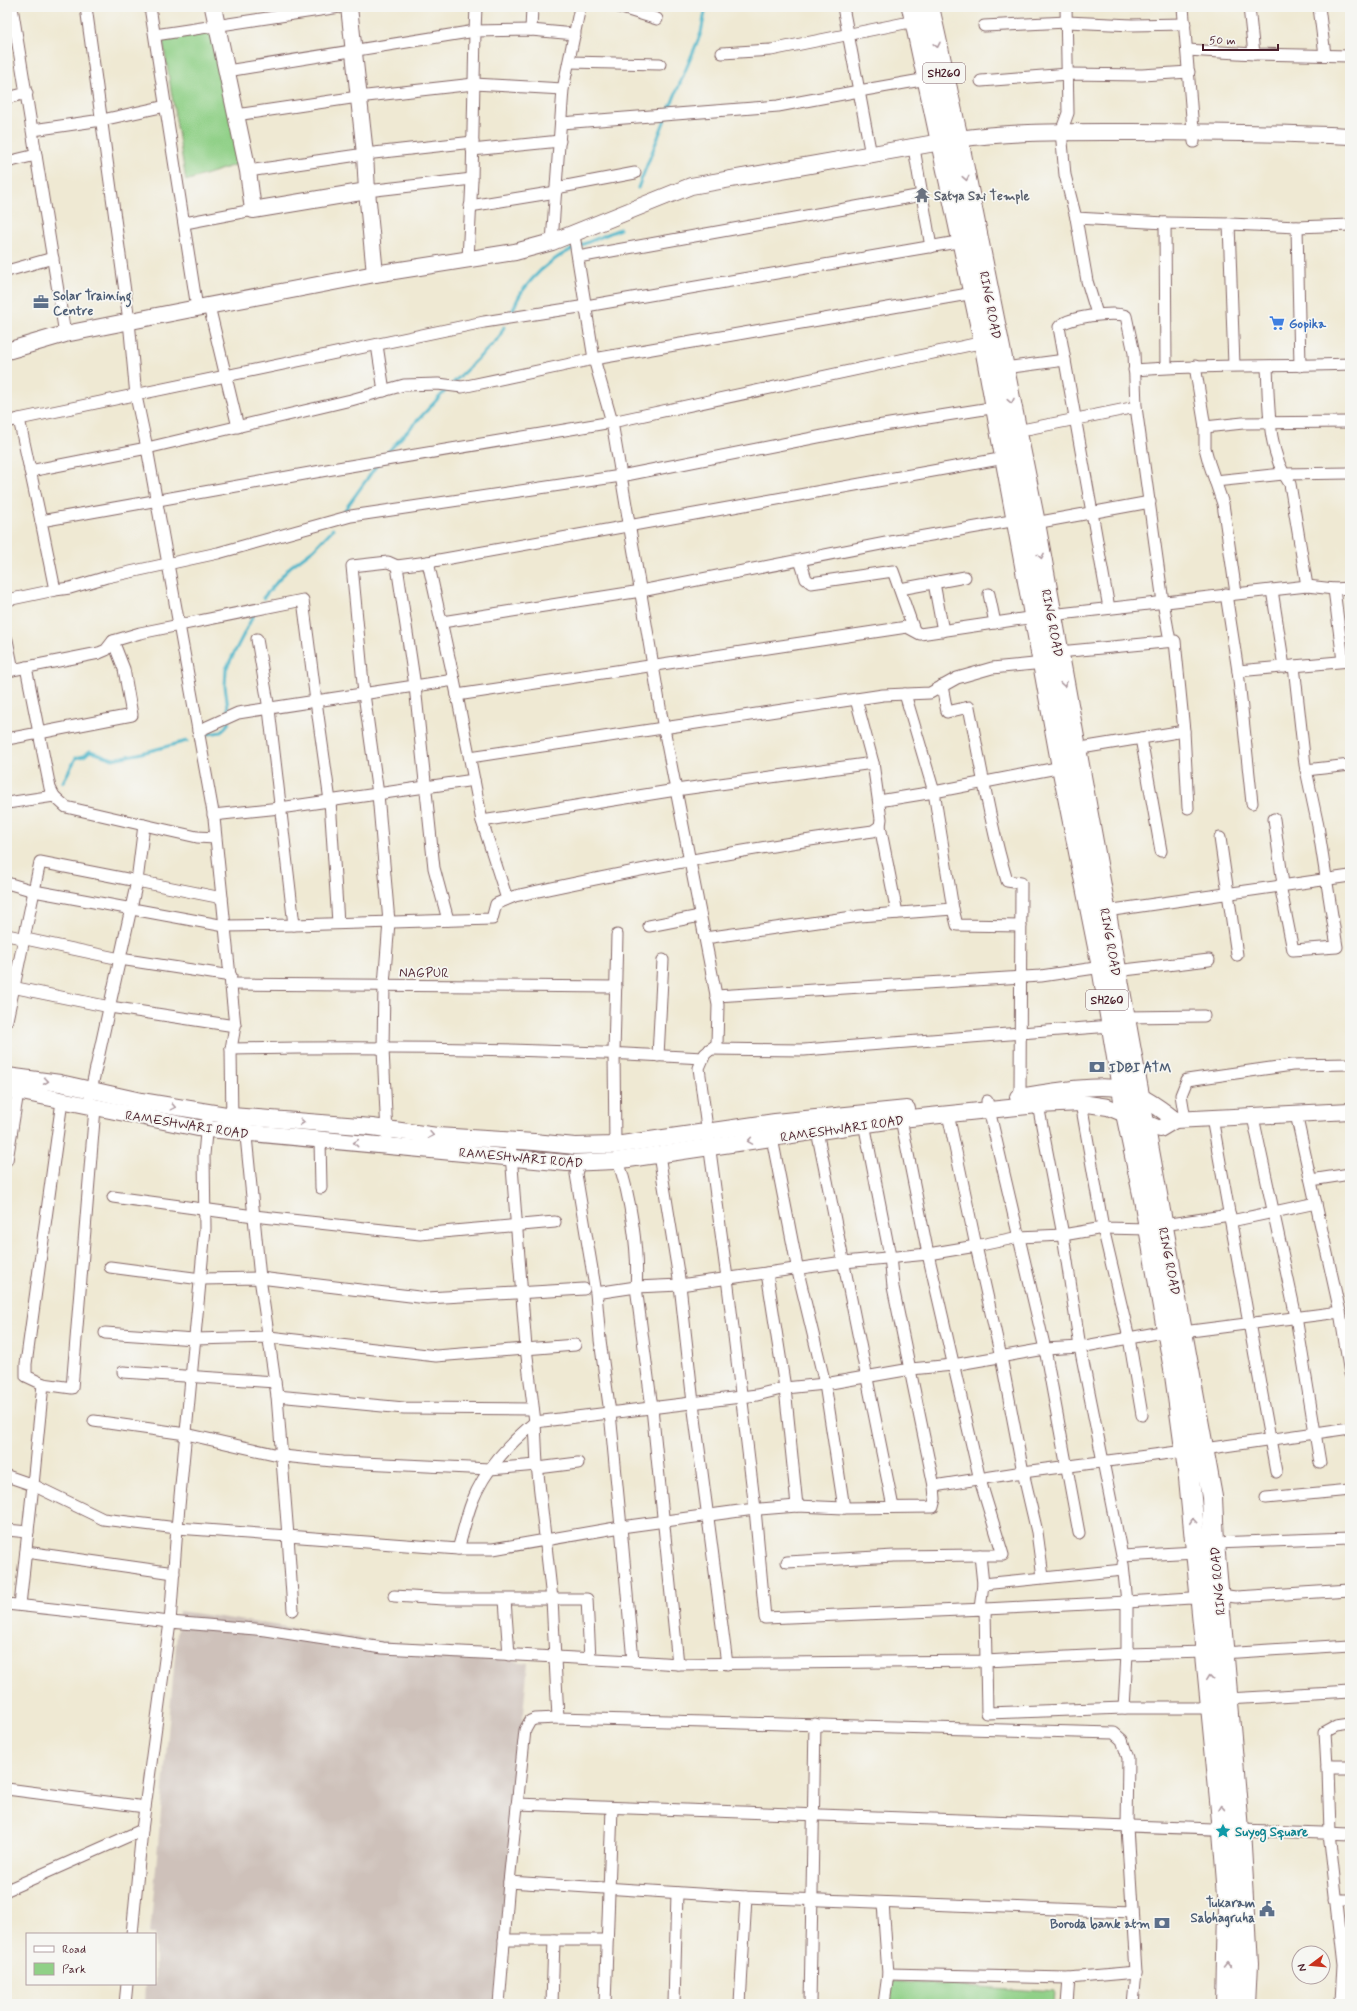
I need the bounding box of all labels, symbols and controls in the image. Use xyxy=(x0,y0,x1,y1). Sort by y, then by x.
scale bar xyxy=(1203,26,1278,52)
text: 50 m xyxy=(1209,33,1236,49)
one-way arrow xyxy=(933,42,941,48)
road number: SH260 xyxy=(923,63,965,83)
one-way arrow xyxy=(961,175,969,181)
temple icon: Satya Sai Temple xyxy=(913,186,931,204)
place label: Satya Sai Temple xyxy=(934,188,1030,205)
street label: RING ROAD xyxy=(975,270,1004,341)
place label: Solar Training Centre xyxy=(53,288,132,320)
office icon: Solar Training Centre xyxy=(32,293,50,311)
supermarket icon: Gopika xyxy=(1268,314,1286,332)
place label: Gopika xyxy=(1289,316,1327,333)
one-way arrow xyxy=(1006,398,1014,404)
one-way arrow xyxy=(1036,553,1045,559)
street label: RING ROAD xyxy=(1037,588,1066,659)
one-way arrow xyxy=(1059,681,1068,687)
street label: RING ROAD xyxy=(1095,907,1124,978)
street label: NAGPUR xyxy=(399,965,449,982)
road number: SH260 xyxy=(1086,990,1128,1010)
bank icon: IDBI ATM xyxy=(1088,1058,1106,1076)
place label: IDBI ATM xyxy=(1109,1060,1171,1077)
one-way arrow xyxy=(43,1076,49,1085)
one-way arrow xyxy=(170,1102,176,1110)
street label: RAMESHWARI ROAD xyxy=(124,1107,250,1144)
street label: RAMESHWARI ROAD xyxy=(779,1112,905,1147)
one-way arrow xyxy=(299,1117,305,1126)
one-way arrow xyxy=(428,1130,434,1139)
one-way arrow xyxy=(747,1136,753,1145)
one-way arrow xyxy=(353,1138,359,1147)
street label: RAMESHWARI ROAD xyxy=(458,1145,584,1172)
street label: RING ROAD xyxy=(1154,1226,1183,1297)
one-way arrow xyxy=(1189,1518,1198,1524)
street label: RING ROAD xyxy=(1207,1546,1230,1616)
one-way arrow xyxy=(1204,1675,1213,1681)
one-way arrow xyxy=(1217,1804,1226,1810)
place icon: Suyog Square xyxy=(1214,1822,1232,1840)
place label: Suyog Square xyxy=(1235,1824,1308,1843)
place label: Tukaram Sabhagruha xyxy=(1190,1895,1255,1928)
public building icon: Tukaram Sabhagruha xyxy=(1258,1900,1276,1918)
bank icon: Boroda bank atm xyxy=(1153,1914,1171,1932)
place label: Boroda bank atm xyxy=(1050,1916,1150,1933)
legend xyxy=(26,1933,156,1985)
text: Road xyxy=(62,1942,86,1958)
north arrow xyxy=(1291,1945,1331,1985)
text: Park xyxy=(62,1962,86,1978)
one-way arrow xyxy=(1225,1962,1233,1968)
text: N xyxy=(1295,1962,1310,1973)

